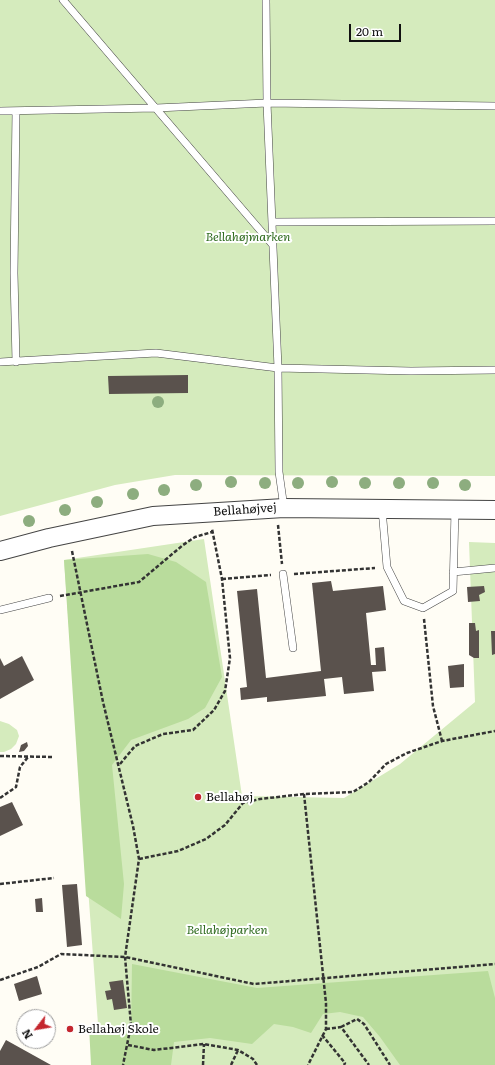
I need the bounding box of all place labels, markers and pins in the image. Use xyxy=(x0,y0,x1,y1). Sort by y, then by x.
place label: Bellahøj xyxy=(206,790,253,804)
marker: Bellahøj xyxy=(193,792,203,802)
place label: Bellahøj Skole xyxy=(78,1022,159,1036)
marker: Bellahøj Skole xyxy=(65,1024,75,1034)

